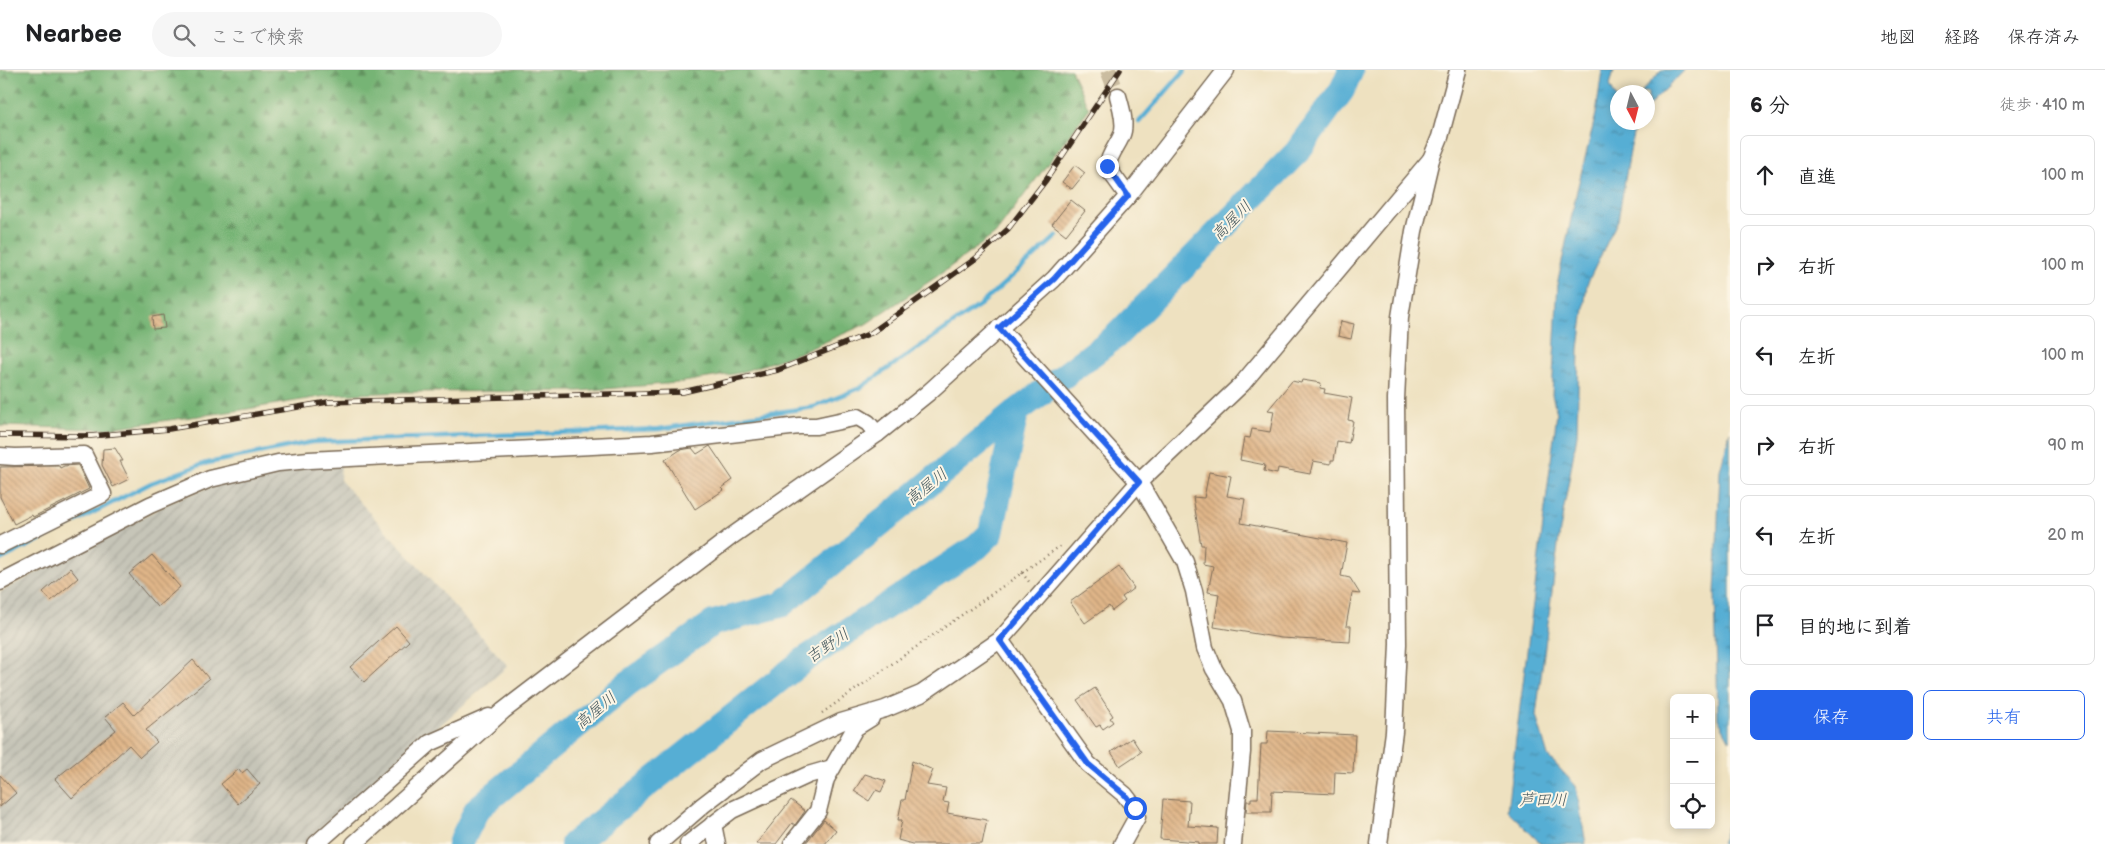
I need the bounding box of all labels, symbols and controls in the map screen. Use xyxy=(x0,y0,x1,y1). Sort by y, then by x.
search box xyxy=(152,12,502,57)
text: Nearbee xyxy=(25,20,122,49)
icon: search xyxy=(170,21,198,49)
text: ここで検索 xyxy=(210,26,305,49)
text: 地図 xyxy=(1880,27,1916,48)
text: 経路 xyxy=(1944,27,1980,48)
text: 保存済み xyxy=(2008,27,2080,48)
north arrow xyxy=(1610,85,1655,130)
text: 6 分 xyxy=(1750,93,1789,118)
text: 徒歩 · 410 m xyxy=(2000,96,2085,115)
route end xyxy=(1096,155,1119,178)
icon: ahead xyxy=(1751,161,1779,189)
text: 直進 xyxy=(1798,166,1836,189)
text: 100 m xyxy=(2041,166,2084,185)
water label: 高屋川 xyxy=(1208,197,1256,245)
icon: right xyxy=(1751,251,1779,279)
text: 右折 xyxy=(1798,256,1836,279)
text: 100 m xyxy=(2041,256,2084,275)
icon: left xyxy=(1751,341,1779,369)
text: 左折 xyxy=(1798,346,1836,369)
text: 100 m xyxy=(2041,346,2084,365)
icon: right xyxy=(1751,431,1779,459)
text: 右折 xyxy=(1798,436,1836,459)
text: 90 m xyxy=(2048,436,2084,455)
water label: 高屋川 xyxy=(902,465,952,510)
icon: left xyxy=(1751,521,1779,549)
text: 左折 xyxy=(1798,526,1836,549)
text: 20 m xyxy=(2048,526,2084,545)
icon: arrive xyxy=(1751,611,1779,639)
text: 目的地に到着 xyxy=(1798,616,1912,639)
water label: 吉野川 xyxy=(803,625,853,668)
water label: 高屋川 xyxy=(571,688,620,734)
button: 保存 xyxy=(1750,690,1913,740)
button: 共有 xyxy=(1923,690,2085,740)
map controls xyxy=(1670,694,1715,829)
button: + xyxy=(1670,694,1715,739)
button: − xyxy=(1670,739,1715,784)
button: locate xyxy=(1670,784,1715,829)
water label: 芦田川 xyxy=(1519,791,1567,810)
route start xyxy=(1124,797,1147,820)

